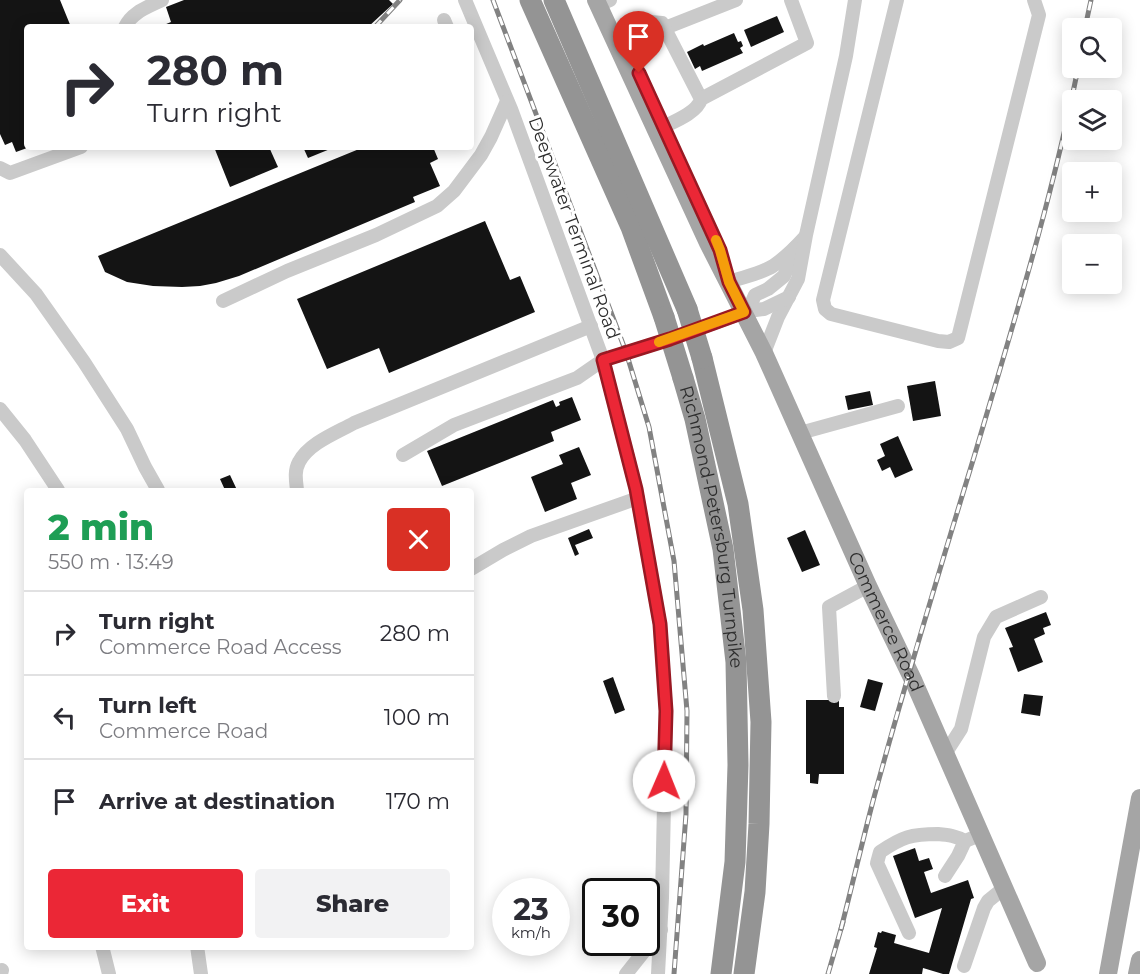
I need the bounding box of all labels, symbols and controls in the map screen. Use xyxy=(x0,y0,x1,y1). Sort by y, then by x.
pin xyxy=(613,11,664,73)
map controls xyxy=(1062,18,1122,294)
button: search xyxy=(1062,18,1122,78)
icon: arrive xyxy=(622,20,655,53)
text: 280 m xyxy=(147,44,284,96)
icon: right xyxy=(48,48,126,126)
button: layers xyxy=(1062,90,1122,150)
text: Turn right xyxy=(147,96,282,129)
street label: Deepwater Terminal Road xyxy=(523,114,625,342)
button: + xyxy=(1062,162,1122,222)
button: − xyxy=(1062,234,1122,294)
street label: Richmond-Petersburg Turnpike xyxy=(675,383,747,669)
text: 2 min xyxy=(48,505,154,549)
button: close xyxy=(387,508,450,571)
street label: Commerce Road xyxy=(843,548,928,695)
text: 550 m · 13:49 xyxy=(48,550,174,574)
text: Turn right xyxy=(99,608,214,635)
icon: right xyxy=(48,617,81,650)
text: 280 m xyxy=(380,620,450,647)
text: Commerce Road Access xyxy=(99,635,342,659)
text: Turn left xyxy=(99,692,197,719)
icon: left xyxy=(48,701,81,734)
text: 100 m xyxy=(384,704,450,731)
text: Commerce Road xyxy=(99,719,268,743)
position arrow xyxy=(632,749,696,813)
icon: arrive xyxy=(48,785,81,818)
text: Arrive at destination xyxy=(99,788,335,815)
text: 170 m xyxy=(386,788,450,815)
button: Exit xyxy=(48,869,243,938)
button: Share xyxy=(255,869,450,938)
speed limit sign: 30 xyxy=(582,878,660,956)
text: 23 xyxy=(513,891,549,928)
text: km/h xyxy=(511,923,551,942)

